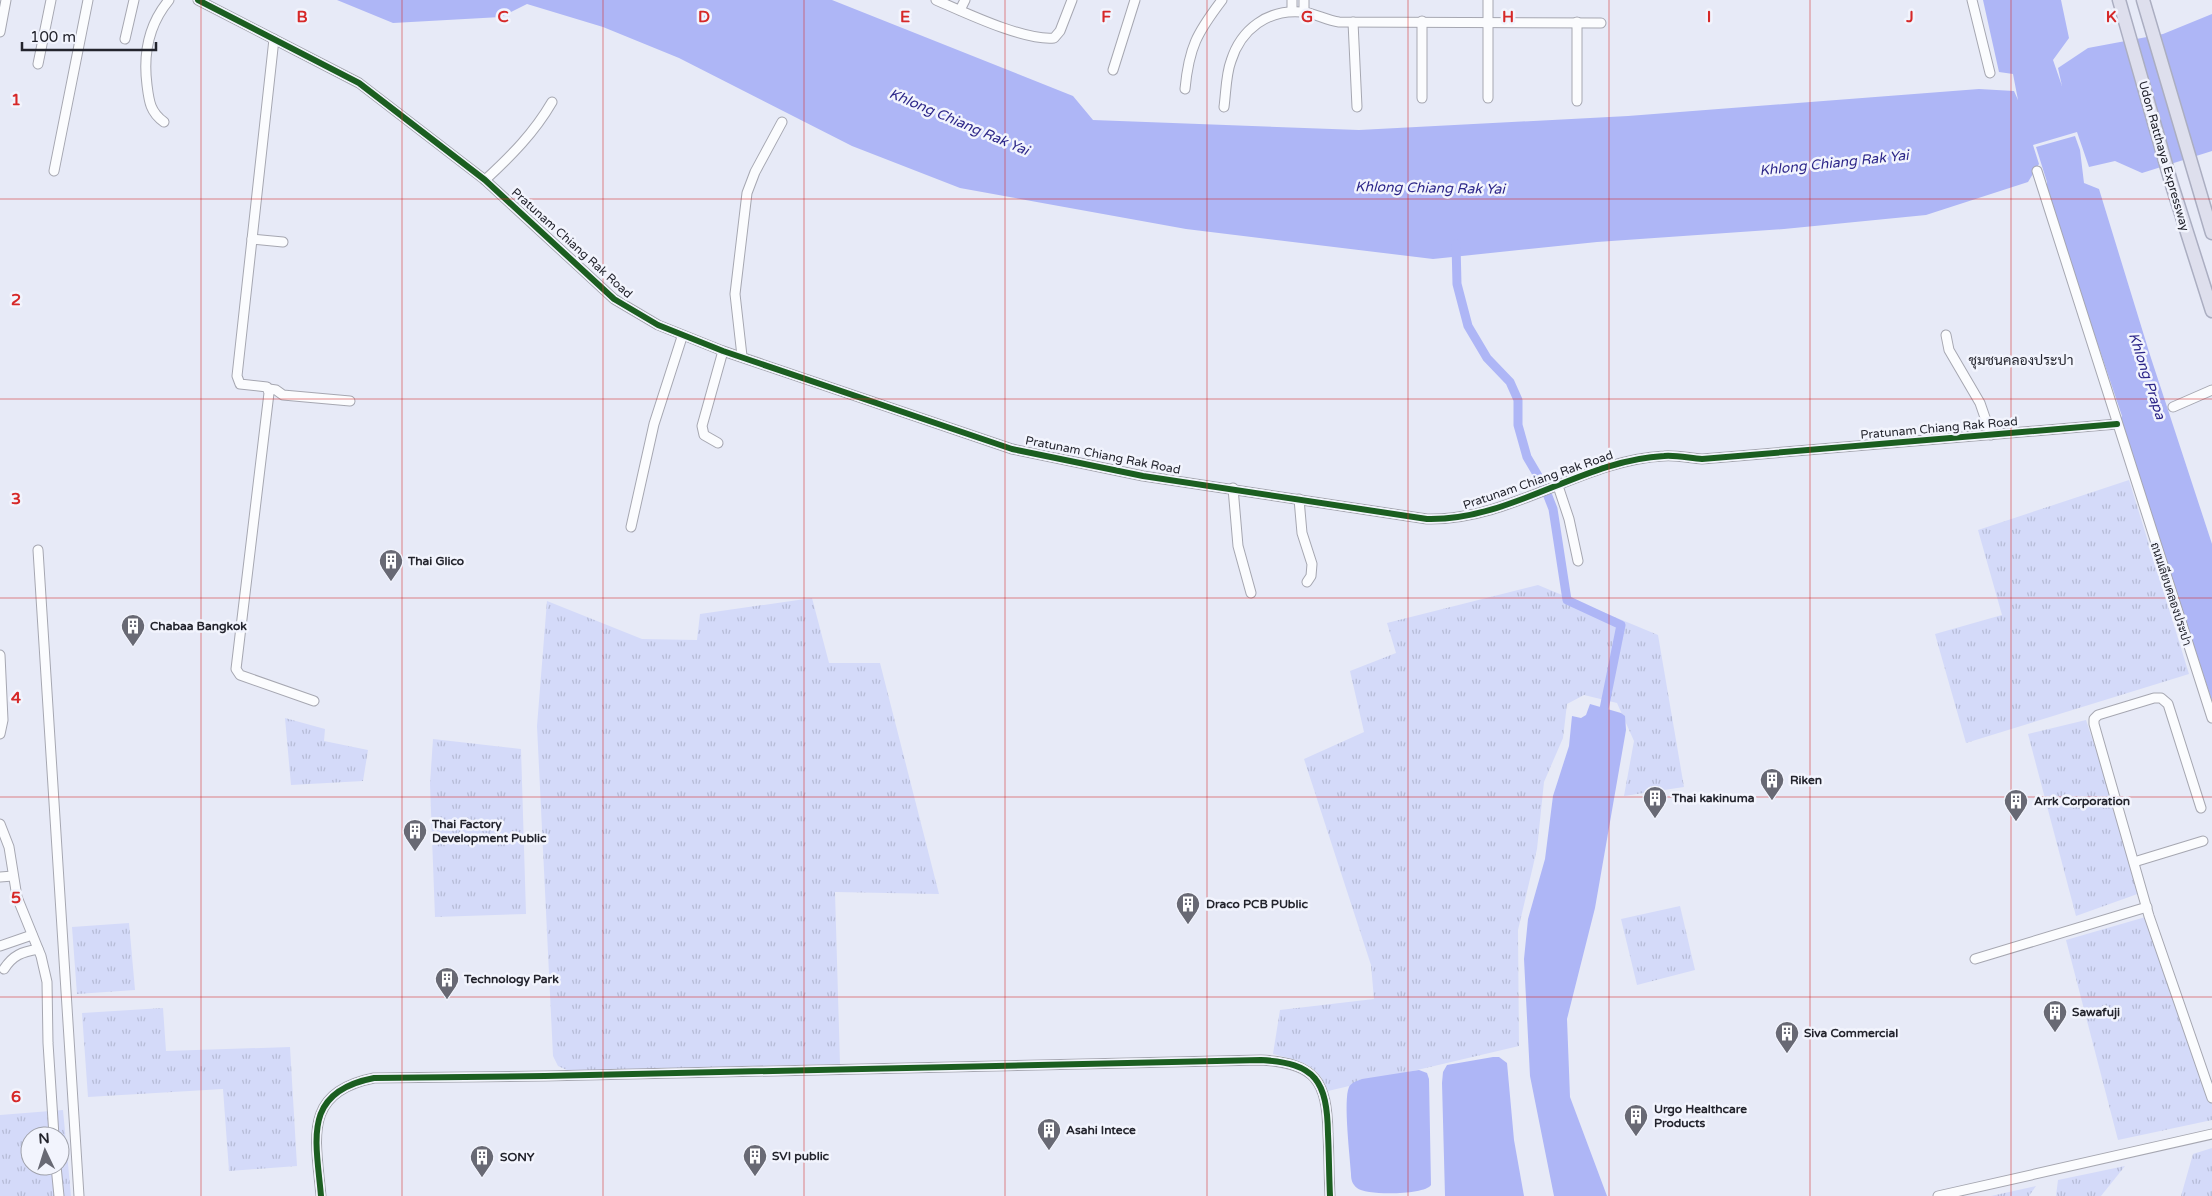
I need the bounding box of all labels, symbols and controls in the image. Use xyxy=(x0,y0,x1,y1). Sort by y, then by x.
text: B xyxy=(296,7,308,27)
text: C xyxy=(497,7,509,27)
text: D xyxy=(698,7,710,27)
text: E xyxy=(900,7,910,27)
text: F xyxy=(1101,7,1111,27)
text: G xyxy=(1301,7,1313,27)
text: H xyxy=(1502,7,1514,27)
text: I xyxy=(1707,7,1711,27)
text: J xyxy=(1905,7,1914,27)
text: K xyxy=(2106,7,2117,27)
scale bar xyxy=(22,20,156,52)
text: 100 m xyxy=(30,28,76,46)
street label: Udon Ratthaya Expressway xyxy=(2136,79,2192,233)
water label: Khlong Chiang Rak Yai xyxy=(887,85,1033,160)
text: 1 xyxy=(11,90,21,110)
water label: Khlong Chiang Rak Yai xyxy=(1759,147,1911,179)
water label: Khlong Chiang Rak Yai xyxy=(1355,178,1507,198)
street label: Pratunam Chiang Rak Road xyxy=(509,185,635,301)
text: 2 xyxy=(11,290,21,310)
water label: Khlong Prapa xyxy=(2125,331,2169,423)
district label: ชุมชนคลองประปา xyxy=(1969,352,2074,370)
street label: Pratunam Chiang Rak Road xyxy=(1860,414,2018,442)
street label: Pratunam Chiang Rak Road xyxy=(1024,433,1182,477)
street label: Pratunam Chiang Rak Road xyxy=(1461,448,1615,512)
text: 3 xyxy=(11,489,21,509)
street label: ถนนเลียบคลองประปา xyxy=(2148,540,2195,648)
building icon: Thai Glico xyxy=(378,548,404,582)
place label: Thai Glico xyxy=(407,554,464,568)
building icon: Chabaa Bangkok xyxy=(120,613,146,647)
place label: Chabaa Bangkok xyxy=(150,619,247,634)
text: 4 xyxy=(11,688,21,708)
building icon: Riken xyxy=(1759,767,1785,801)
place label: Riken xyxy=(1790,773,1822,787)
building icon: Thai kakinuma xyxy=(1642,785,1668,819)
building icon: Arrk Corporation xyxy=(2003,788,2029,822)
place label: Thai kakinuma xyxy=(1671,791,1755,805)
place label: Arrk Corporation xyxy=(2034,794,2130,809)
place label: Thai Factory Development Public xyxy=(431,817,547,846)
building icon: Thai Factory Development Public xyxy=(402,818,428,852)
text: 5 xyxy=(11,888,21,908)
building icon: Draco PCB PUblic xyxy=(1175,891,1201,925)
place label: Draco PCB PUblic xyxy=(1206,897,1308,911)
building icon: Technology Park xyxy=(434,966,460,1000)
place label: Technology Park xyxy=(463,972,559,987)
building icon: Sawafuji xyxy=(2042,999,2068,1033)
place label: Sawafuji xyxy=(2072,1005,2120,1020)
building icon: Siva Commercial xyxy=(1774,1020,1800,1054)
place label: Siva Commercial xyxy=(1804,1026,1898,1040)
text: 6 xyxy=(11,1087,21,1107)
place label: Urgo Healthcare Products xyxy=(1654,1102,1747,1130)
building icon: Urgo Healthcare Products xyxy=(1623,1103,1649,1137)
building icon: Asahi Intece xyxy=(1036,1117,1062,1151)
place label: Asahi Intece xyxy=(1066,1123,1136,1137)
north arrow xyxy=(20,1126,70,1176)
text: N xyxy=(38,1130,50,1147)
building icon: SVI public xyxy=(742,1143,768,1177)
building icon: SONY xyxy=(469,1144,495,1178)
place label: SVI public xyxy=(772,1149,830,1164)
place label: SONY xyxy=(500,1150,535,1164)

